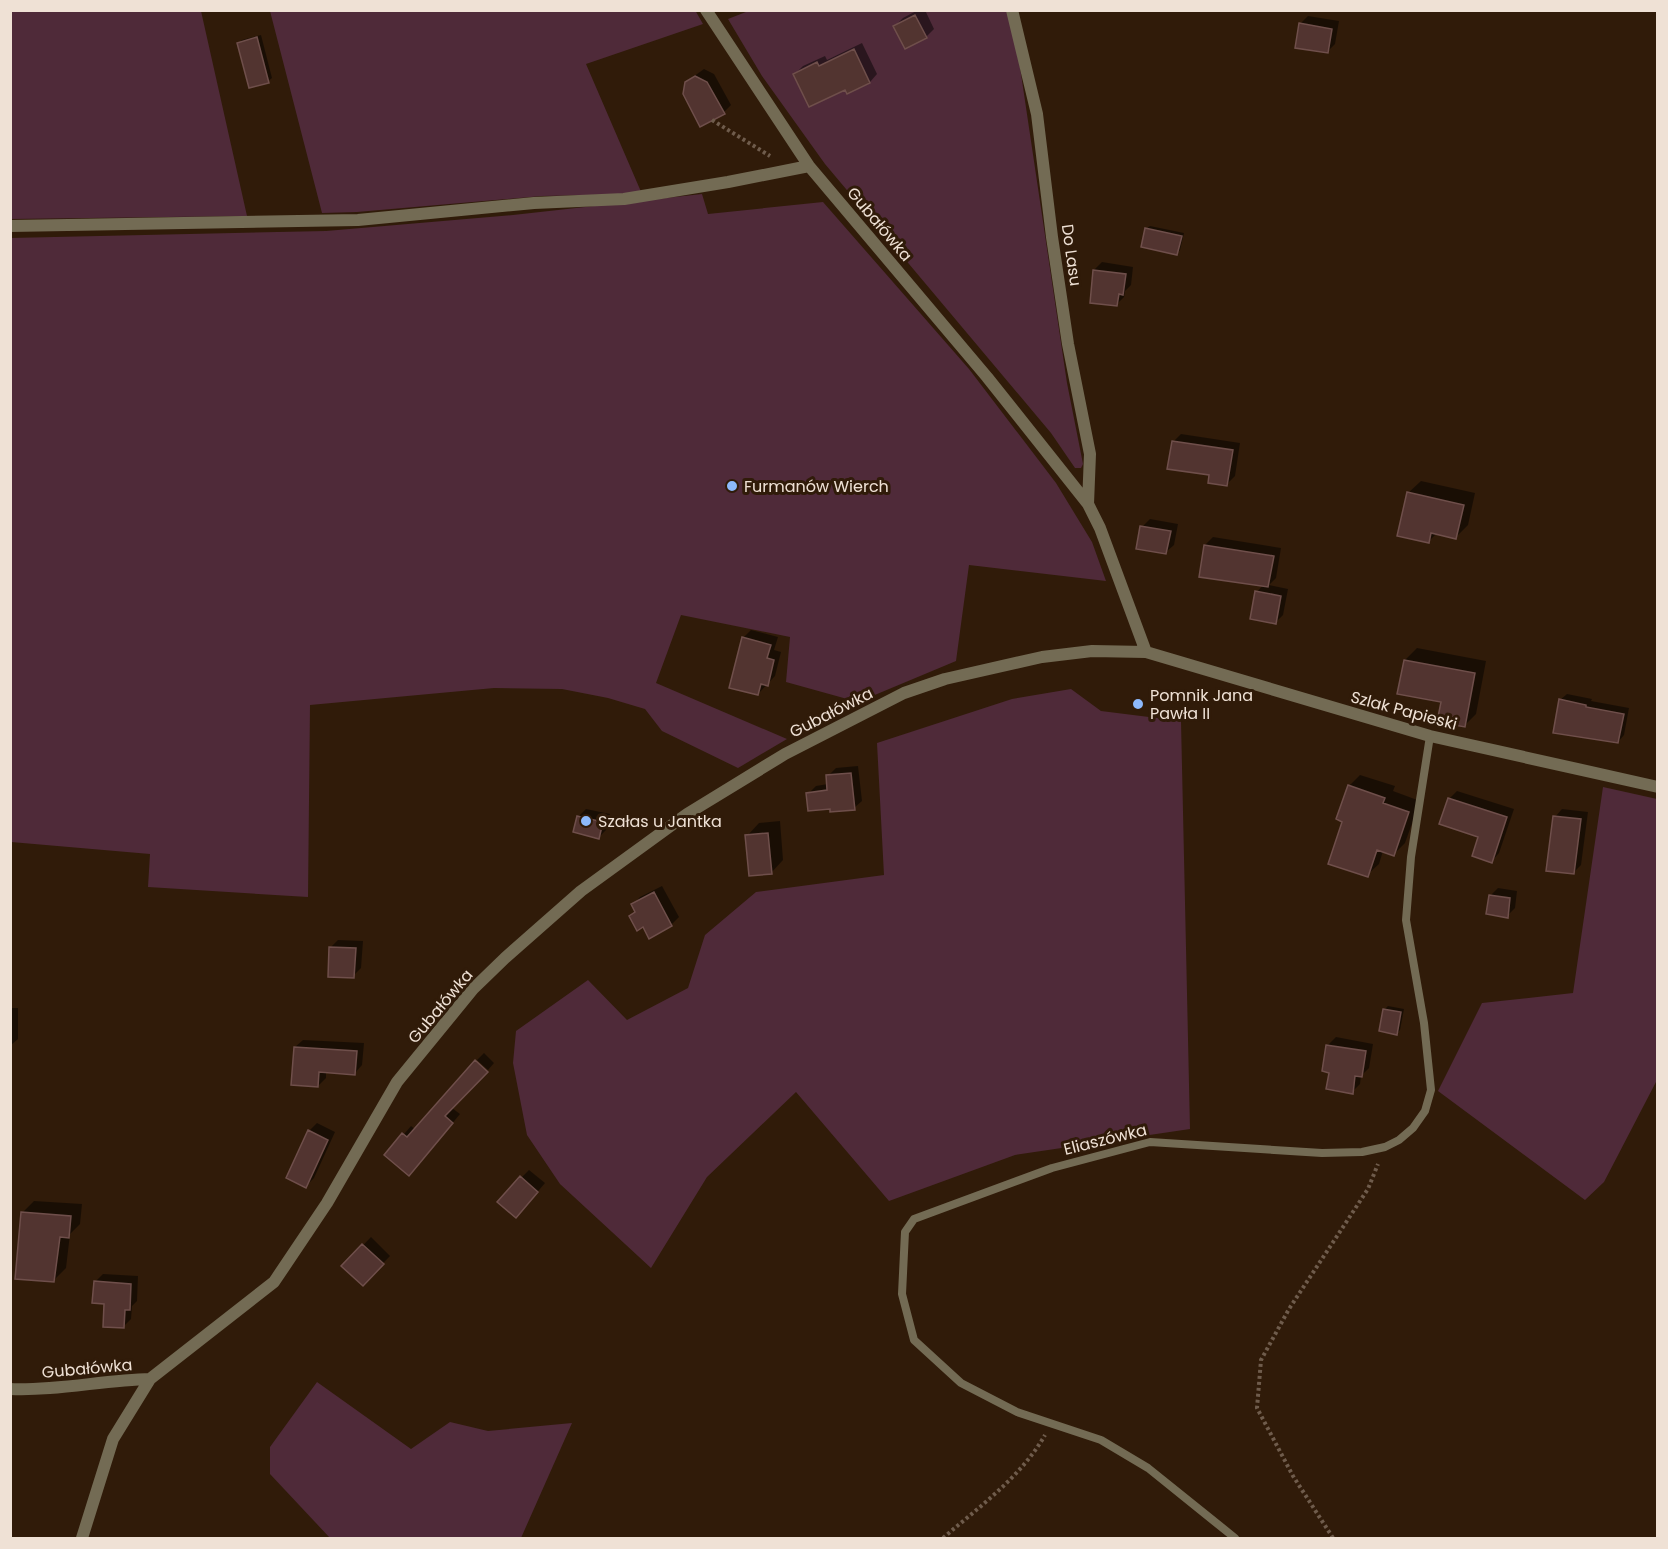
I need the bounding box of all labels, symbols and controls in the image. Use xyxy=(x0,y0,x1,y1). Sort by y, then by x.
street label: Gubałówka xyxy=(842,182,918,266)
street label: Do Lasu xyxy=(1056,223,1087,287)
place label: Furmanów Wierch xyxy=(744,475,889,498)
marker: Furmanów Wierch xyxy=(725,479,739,493)
street label: Gubałówka xyxy=(786,682,877,743)
place label: Pomnik Jana Pawła II xyxy=(1150,684,1253,725)
street label: Szlak Papieski xyxy=(1348,685,1460,736)
marker: Pomnik Jana Pawła II xyxy=(1131,697,1145,711)
place label: Szałas u Jantka xyxy=(598,810,722,833)
marker: Szałas u Jantka xyxy=(579,814,593,828)
street label: Gubałówka xyxy=(402,964,478,1048)
street label: Eliaszówka xyxy=(1061,1118,1149,1161)
street label: Gubałówka xyxy=(41,1353,133,1384)

